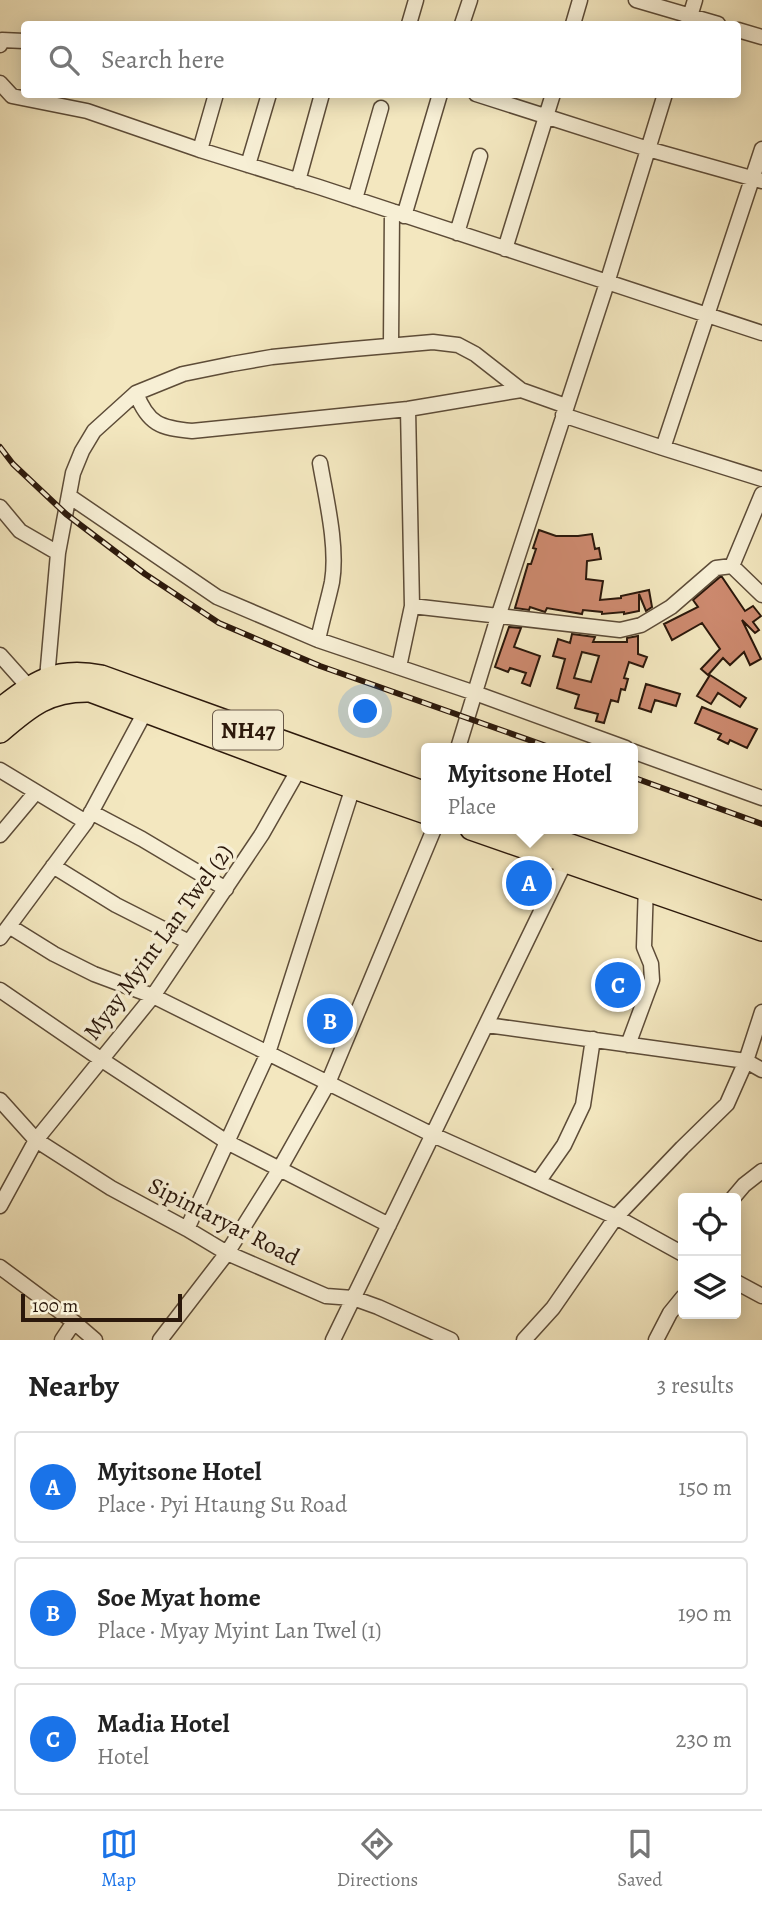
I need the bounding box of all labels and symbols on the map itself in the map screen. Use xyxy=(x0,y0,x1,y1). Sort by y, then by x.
your location xyxy=(348,694,382,728)
road number: NH47 xyxy=(213,710,283,750)
street label: Myay Myint Lan Twel (2) xyxy=(76,837,240,1047)
pin: A xyxy=(506,857,552,909)
pin: C xyxy=(595,959,641,1011)
pin: B xyxy=(307,995,353,1047)
street label: Sipintaryar Road xyxy=(143,1169,305,1273)
scale bar xyxy=(21,1291,182,1323)

